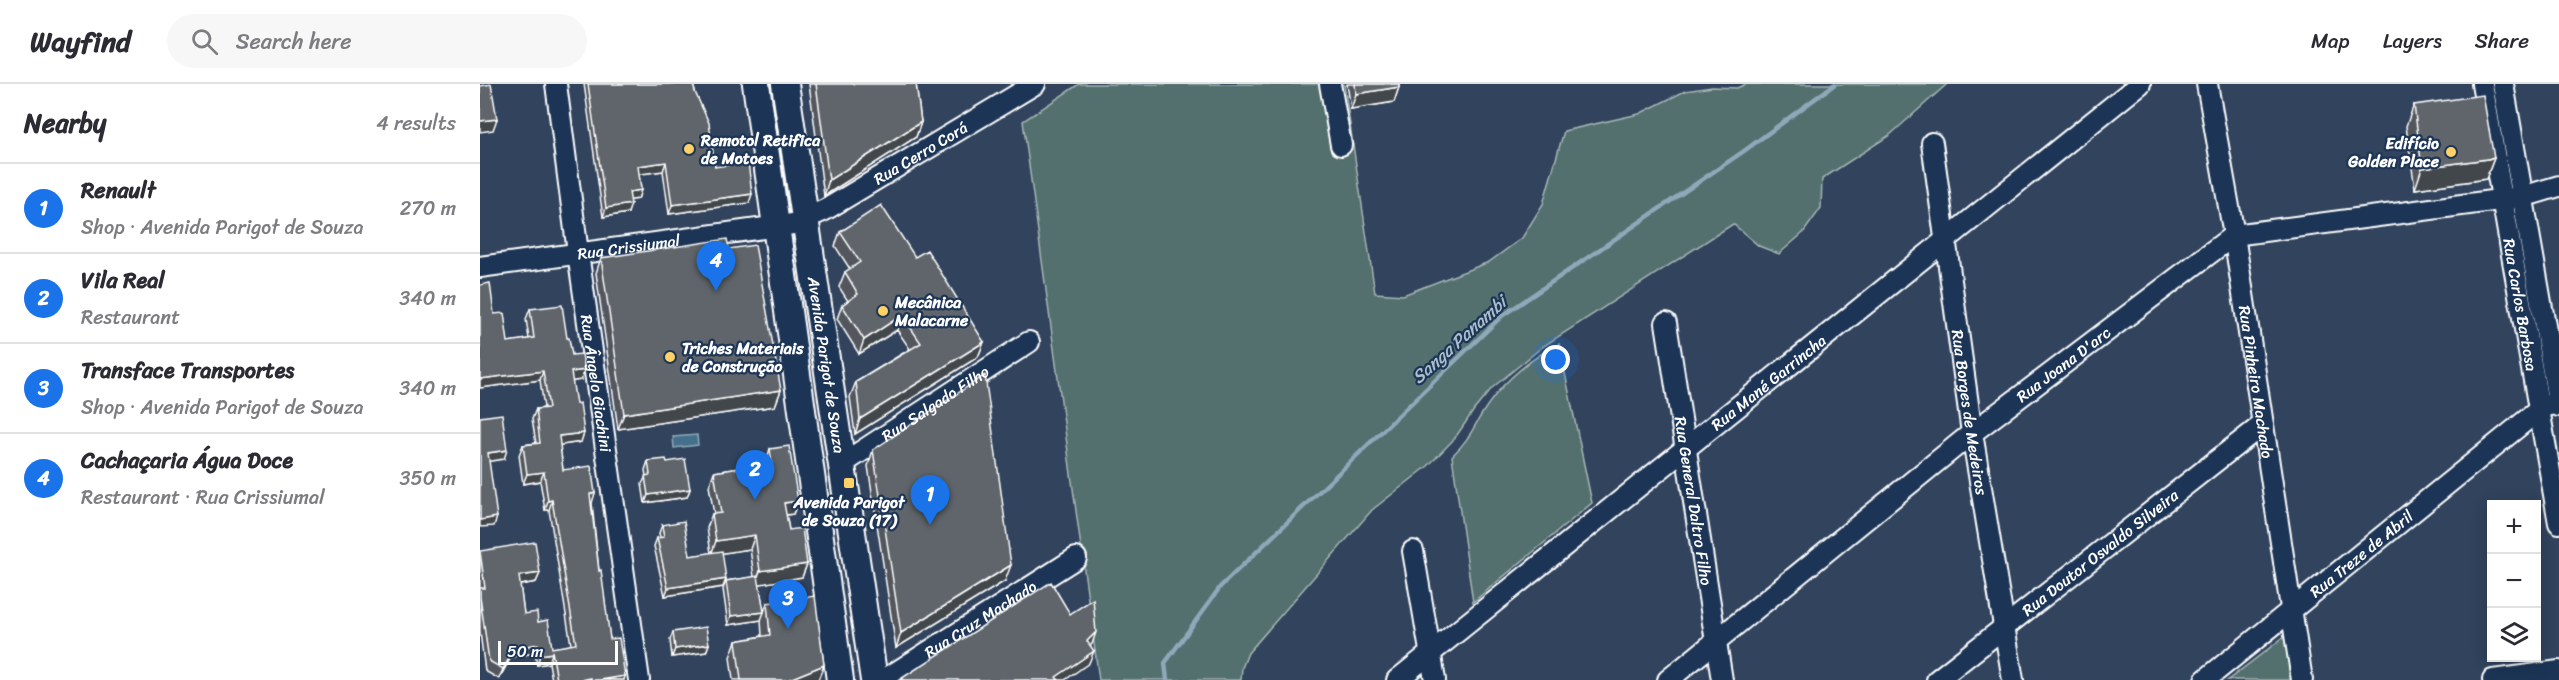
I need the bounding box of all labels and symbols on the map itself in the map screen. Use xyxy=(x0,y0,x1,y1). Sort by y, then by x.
street label: Rua Cerro Corá xyxy=(868,114,973,193)
place label: Remotol Retifica de Motoes xyxy=(700,126,821,173)
place label: Edifício Golden Place xyxy=(2347,129,2440,176)
marker: Remotol Retifica de Motoes xyxy=(682,142,696,156)
marker: Edifício Golden Place xyxy=(2444,145,2458,159)
street label: Rua Crissiumal xyxy=(576,226,682,268)
street label: Rua Carlos Barbosa xyxy=(2494,236,2546,373)
pin: 4 xyxy=(696,242,736,291)
street label: Avenida Parigot de Souza xyxy=(799,274,854,455)
water label: Sanga Panambi xyxy=(1404,285,1517,392)
place label: Mecânica Malacarne xyxy=(894,288,969,335)
street label: Rua Pinheiro Machado xyxy=(2230,303,2282,461)
marker: Mecânica Malacarne xyxy=(876,304,890,318)
street label: Rua Ângelo Giachini xyxy=(572,313,620,455)
street label: Rua Joana D'arc xyxy=(2010,319,2117,410)
street label: Rua Mané Garrincha xyxy=(1704,327,1833,438)
street label: Rua Borges de Medeiros xyxy=(1943,328,1996,498)
place label: Triches Materiais de Construção xyxy=(682,334,804,381)
your location xyxy=(1541,345,1570,374)
marker: Triches Materiais de Construção xyxy=(663,350,677,364)
street label: Rua Salgado Filho xyxy=(875,358,995,450)
street label: Rua General Daltro Filho xyxy=(1666,414,1721,587)
pin: 2 xyxy=(736,450,774,500)
marker: Avenida Parigot de Souza (17) xyxy=(842,476,856,490)
pin: 1 xyxy=(910,476,950,525)
street label: Rua Doutor Osvaldo Silveira xyxy=(2015,481,2186,624)
place label: Avenida Parigot de Souza (17) xyxy=(793,488,906,535)
street label: Rua Treze de Abril xyxy=(2303,502,2421,605)
street label: Rua Cruz Machado xyxy=(918,572,1043,666)
pin: 3 xyxy=(768,580,808,629)
scale bar xyxy=(498,638,618,666)

